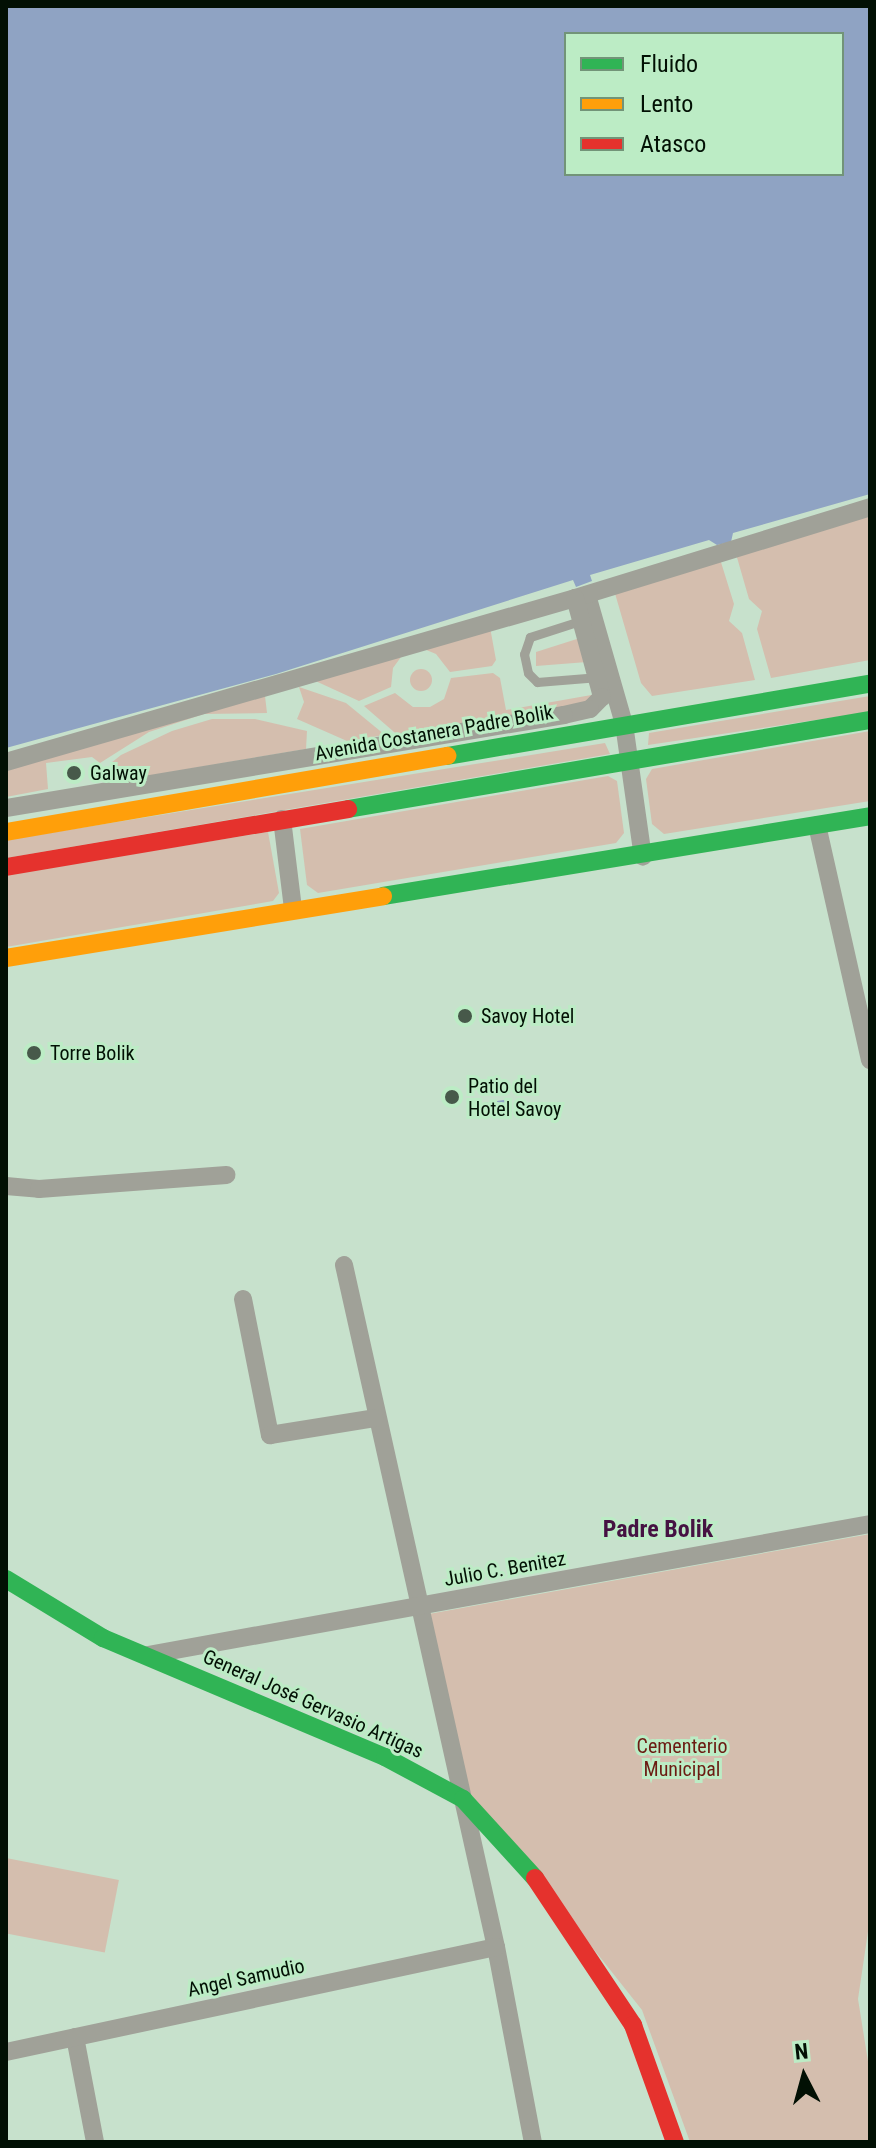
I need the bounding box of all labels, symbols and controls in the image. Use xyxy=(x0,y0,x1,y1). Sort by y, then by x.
legend xyxy=(564,32,844,176)
text: Fluido xyxy=(640,50,698,78)
text: Lento xyxy=(640,90,693,118)
text: Atasco xyxy=(640,130,706,158)
street label: Avenida Costanera Padre Bolik xyxy=(313,700,555,766)
place label: Galway xyxy=(90,761,147,785)
marker: Galway xyxy=(65,764,83,782)
place label: Savoy Hotel xyxy=(481,1004,574,1028)
marker: Savoy Hotel xyxy=(456,1007,474,1025)
place label: Torre Bolik xyxy=(50,1041,135,1065)
marker: Torre Bolik xyxy=(25,1044,43,1062)
place label: Patio del Hotel Savoy xyxy=(468,1074,561,1121)
marker: Patio del Hotel Savoy xyxy=(443,1088,461,1106)
district label: Padre Bolik xyxy=(603,1516,713,1544)
street label: Julio C. Benitez xyxy=(442,1547,568,1591)
street label: General José Gervasio Artigas xyxy=(199,1645,427,1763)
park label: Cementerio Municipal xyxy=(637,1735,727,1782)
street label: Angel Samudio xyxy=(185,1954,307,2002)
north arrow xyxy=(764,2036,844,2116)
text: N xyxy=(793,2038,809,2065)

